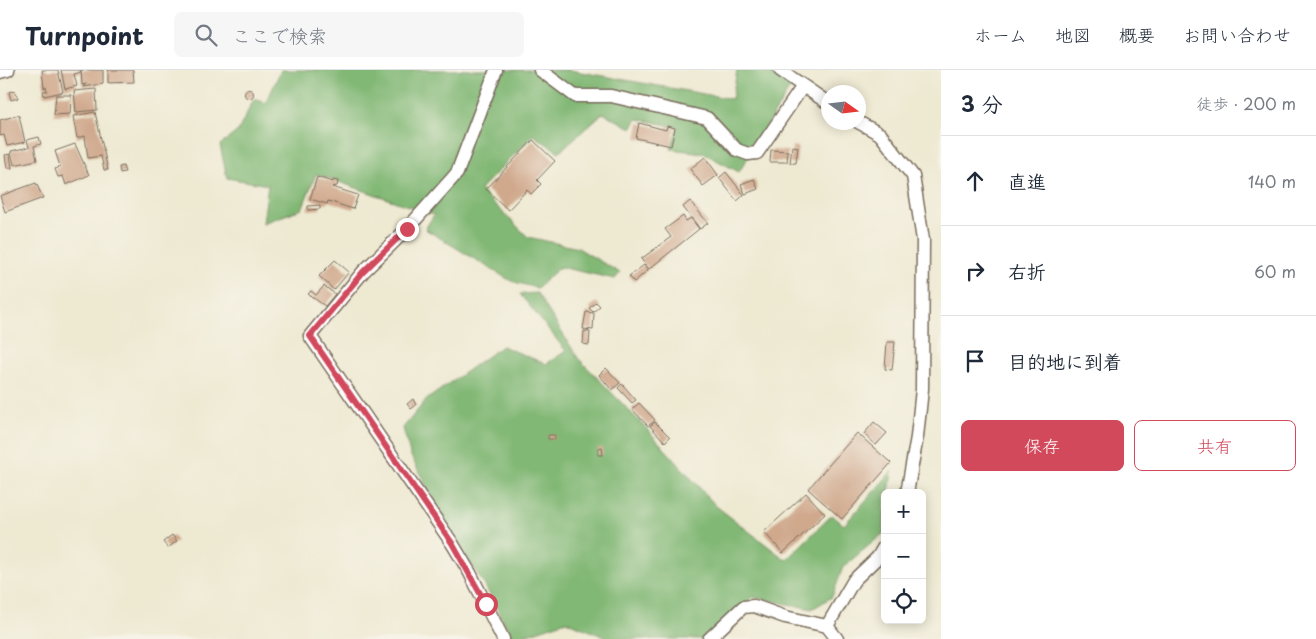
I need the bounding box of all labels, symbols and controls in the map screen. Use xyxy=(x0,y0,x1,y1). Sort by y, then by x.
search box xyxy=(174,12,524,57)
text: Turnpoint xyxy=(25,17,144,53)
icon: search xyxy=(192,21,220,49)
text: ここで検索 xyxy=(232,21,327,49)
text: ホーム xyxy=(974,21,1027,48)
text: 地図 xyxy=(1055,21,1091,48)
text: 概要 xyxy=(1119,21,1155,48)
text: お問い合わせ xyxy=(1183,21,1291,48)
north arrow xyxy=(821,85,866,130)
text: 3 分 xyxy=(961,87,1003,119)
text: 徒歩 · 200 m xyxy=(1197,91,1296,115)
icon: ahead xyxy=(961,167,989,195)
text: 直進 xyxy=(1008,167,1046,195)
text: 140 m xyxy=(1248,169,1296,193)
route end xyxy=(396,218,419,241)
icon: right xyxy=(961,257,989,285)
text: 右折 xyxy=(1008,257,1046,285)
text: 60 m xyxy=(1254,259,1296,283)
icon: arrive xyxy=(961,347,989,375)
text: 目的地に到着 xyxy=(1008,347,1122,375)
button: 保存 xyxy=(961,420,1124,471)
button: 共有 xyxy=(1134,420,1296,471)
map controls xyxy=(881,489,926,624)
button: + xyxy=(881,489,926,534)
button: − xyxy=(881,534,926,579)
button: locate xyxy=(881,579,926,624)
route start xyxy=(475,593,498,616)

